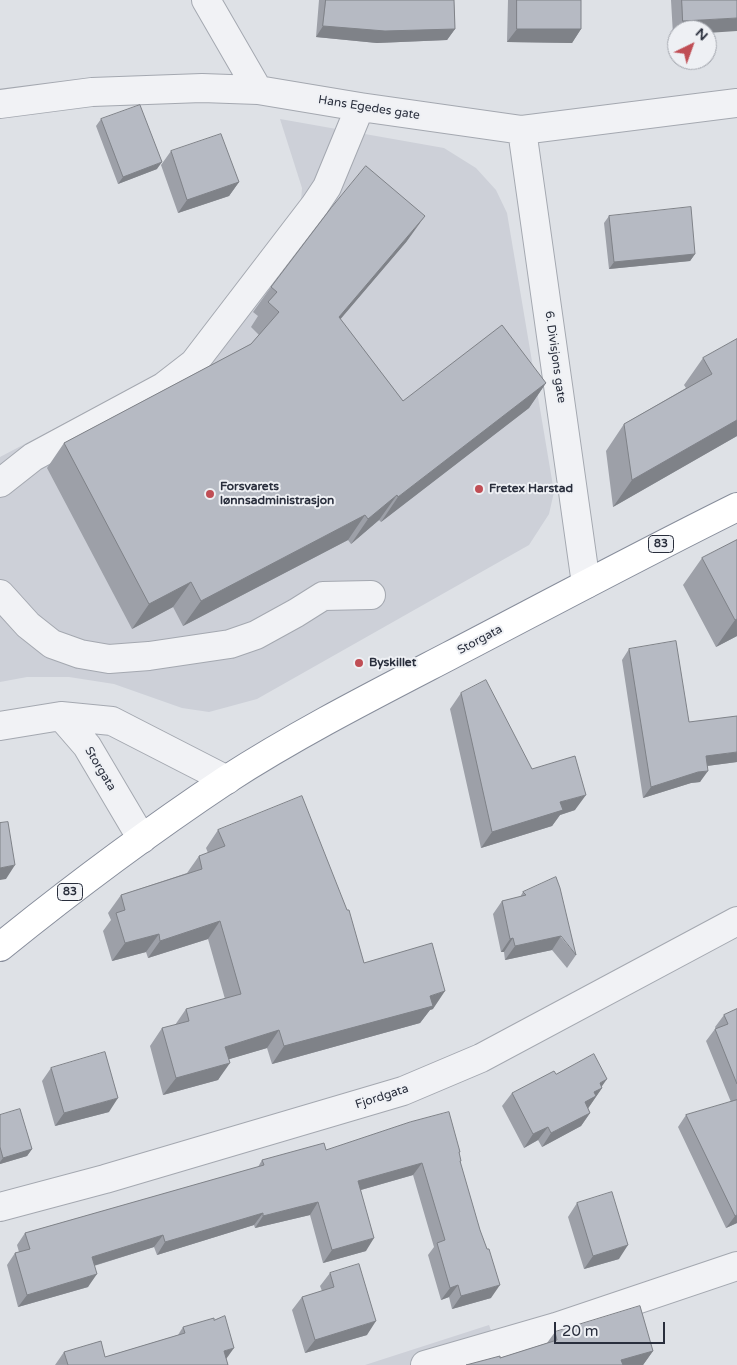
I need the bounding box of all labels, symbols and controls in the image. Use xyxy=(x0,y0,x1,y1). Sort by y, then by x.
north arrow xyxy=(667,20,717,70)
text: N xyxy=(692,24,712,44)
street label: Hans Egedes gate xyxy=(317,93,421,123)
street label: 6. Divisjons gate xyxy=(541,310,569,404)
place label: Forsvarets lønnsadministrasjon xyxy=(220,480,334,508)
place label: Fretex Harstad xyxy=(489,482,573,496)
marker: Fretex Harstad xyxy=(473,483,485,495)
marker: Forsvarets lønnsadministrasjon xyxy=(204,488,216,500)
road number: 83 xyxy=(648,536,674,552)
street label: Storgata xyxy=(455,622,505,658)
place label: Byskillet xyxy=(369,656,416,670)
marker: Byskillet xyxy=(353,657,365,669)
street label: Storgata xyxy=(81,744,119,794)
road number: 83 xyxy=(58,884,82,900)
street label: Fjordgata xyxy=(354,1082,410,1112)
scale bar xyxy=(557,1312,668,1344)
text: 20 m xyxy=(562,1322,599,1340)

